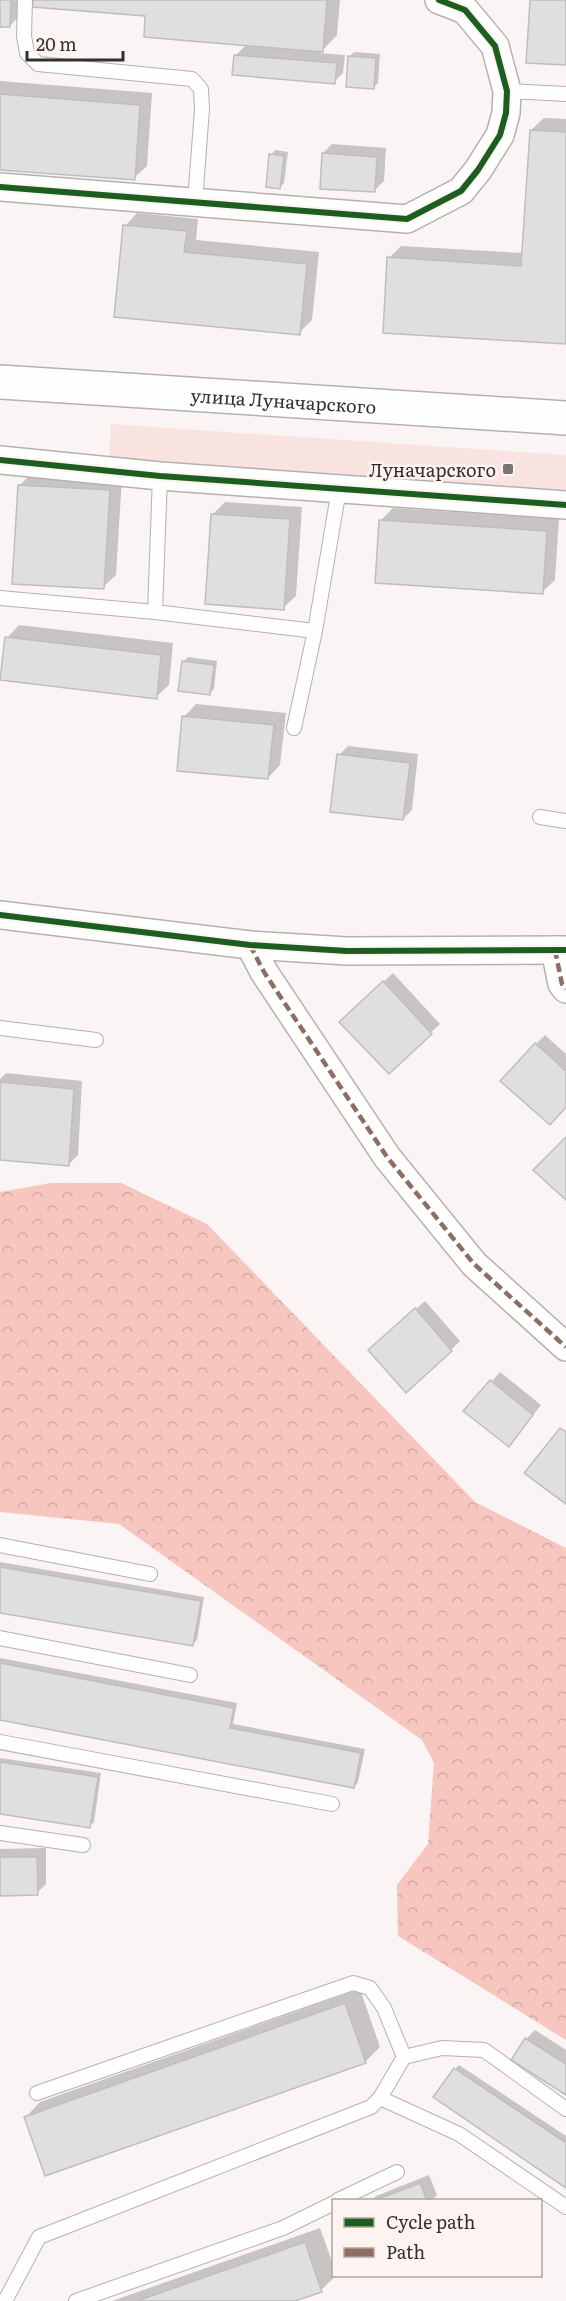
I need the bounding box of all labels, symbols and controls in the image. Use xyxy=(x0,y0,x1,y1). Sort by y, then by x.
scale bar xyxy=(27,24,123,62)
text: 20 m xyxy=(36,30,77,57)
street label: улица Луначарского xyxy=(190,381,377,419)
place label: Луначарского xyxy=(369,456,496,483)
marker: Луначарского xyxy=(501,462,515,476)
legend xyxy=(332,2199,542,2277)
text: Cycle path xyxy=(386,2208,475,2235)
text: Path xyxy=(386,2238,425,2265)

